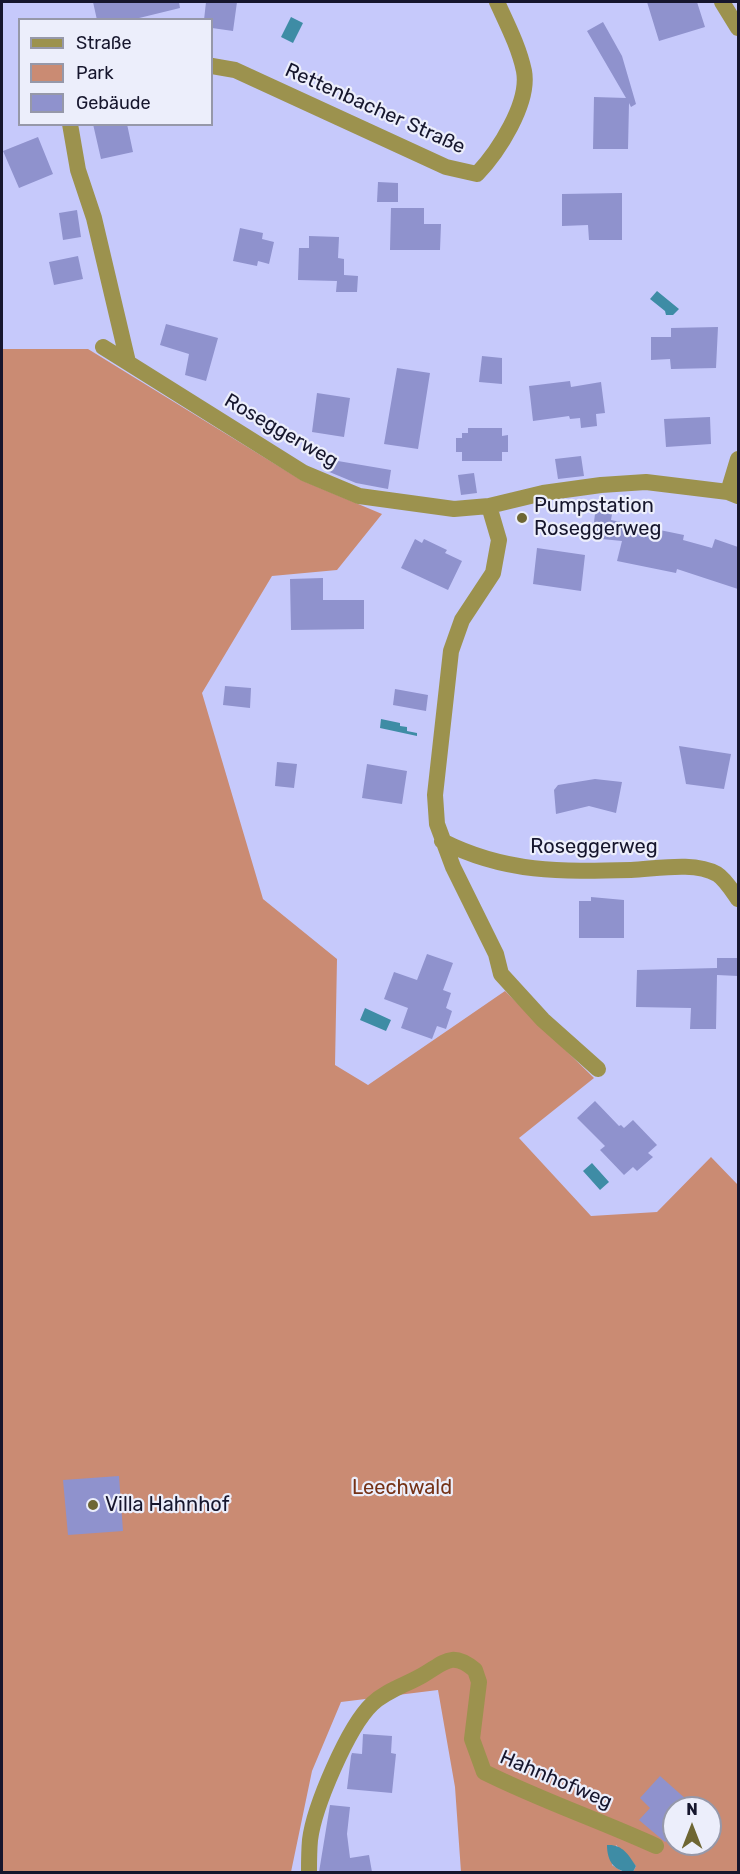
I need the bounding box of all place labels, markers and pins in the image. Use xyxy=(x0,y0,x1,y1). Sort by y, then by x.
place label: Pumpstation Roseggerweg xyxy=(534,494,661,541)
marker: Pumpstation Roseggerweg xyxy=(515,511,529,525)
place label: Villa Hahnhof xyxy=(105,1493,229,1517)
marker: Villa Hahnhof xyxy=(86,1498,100,1512)

